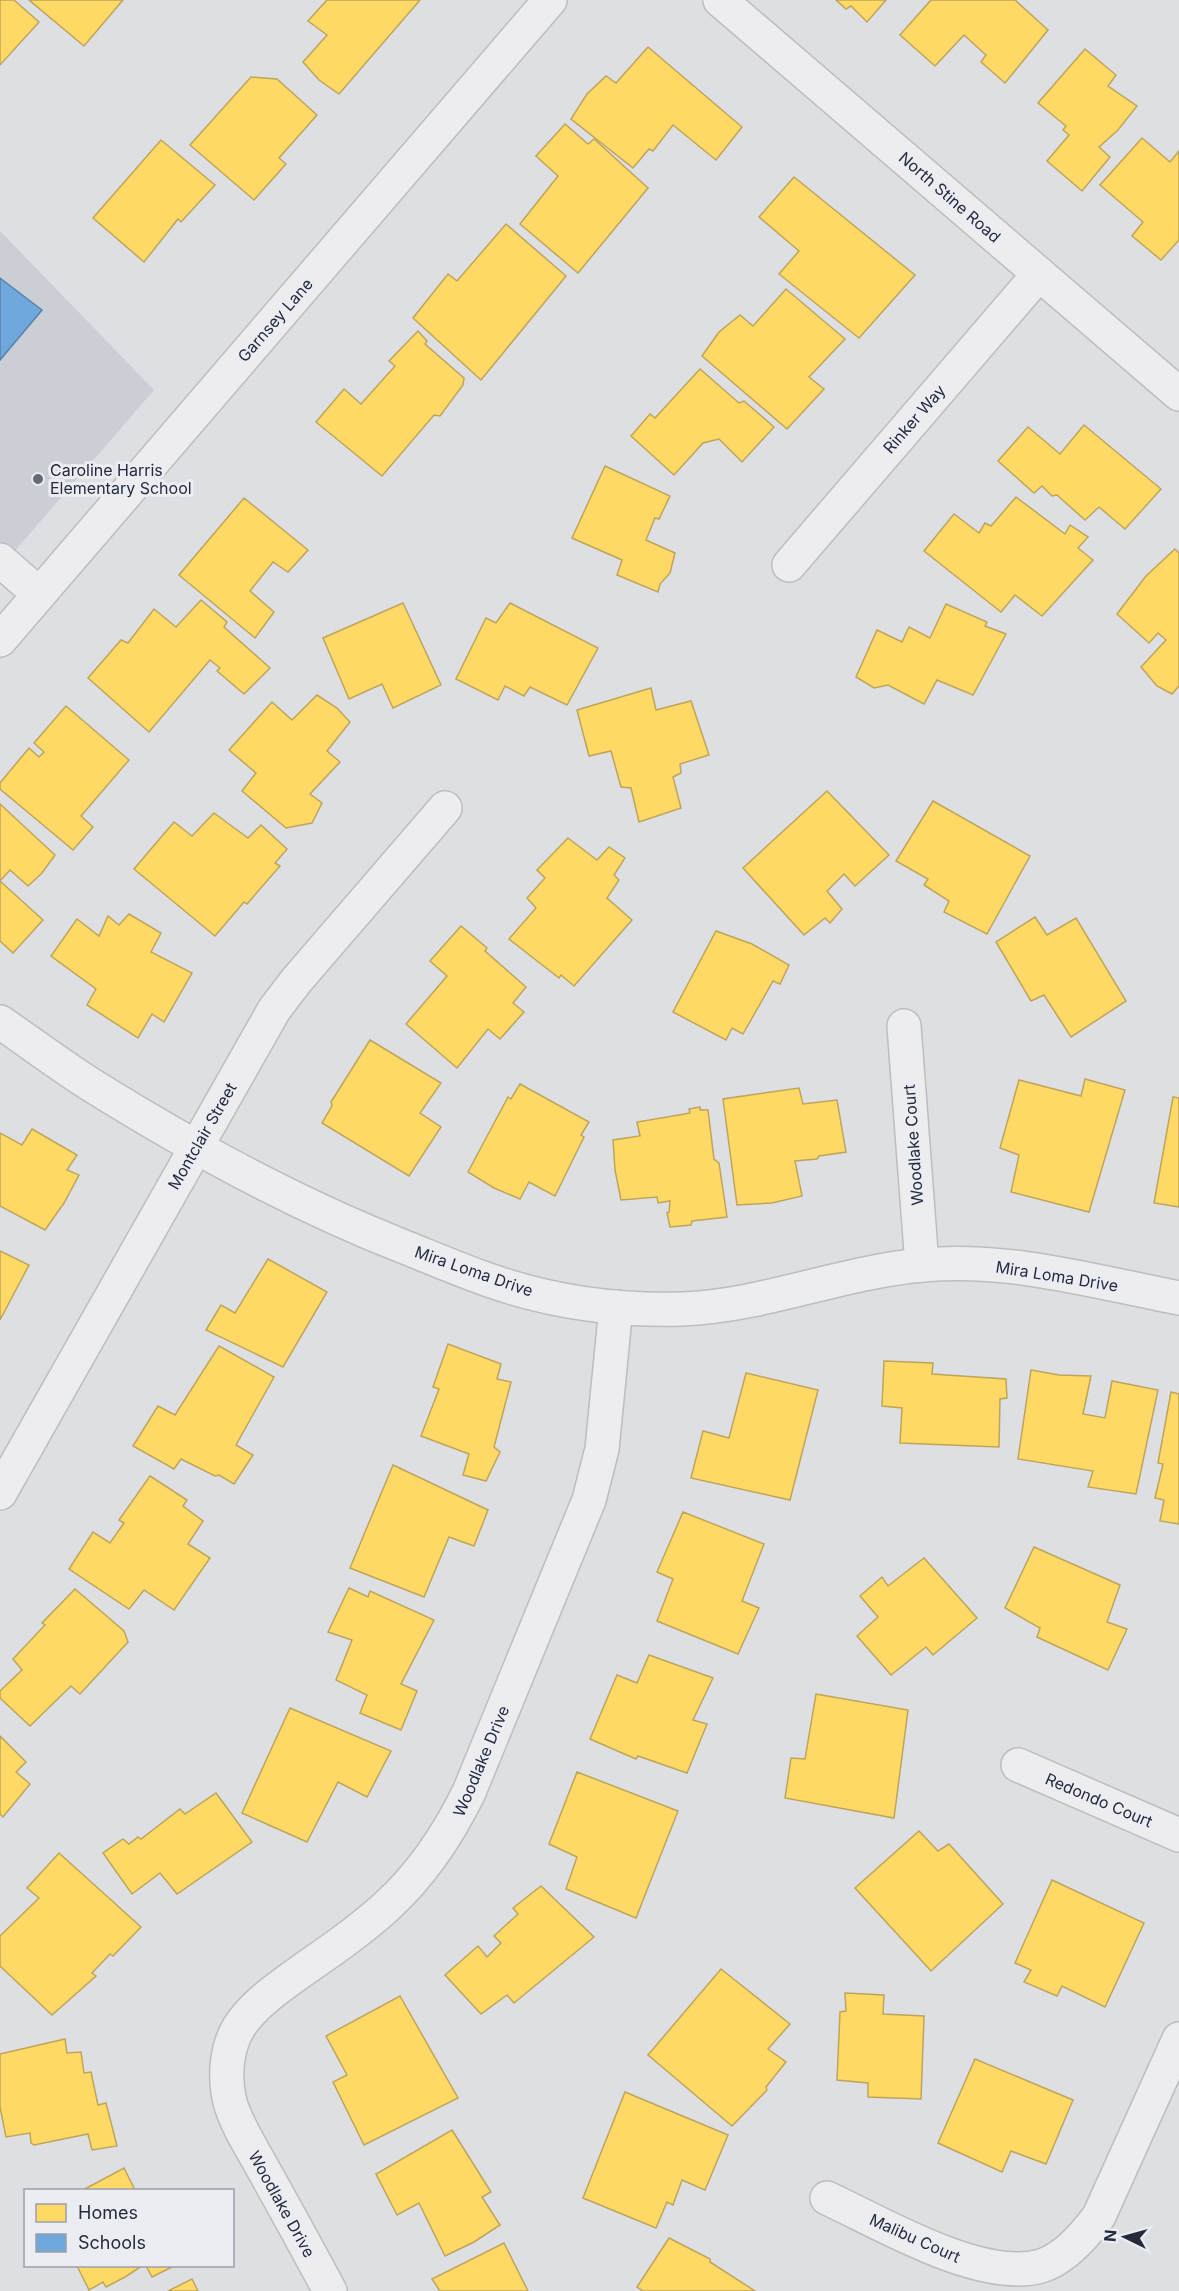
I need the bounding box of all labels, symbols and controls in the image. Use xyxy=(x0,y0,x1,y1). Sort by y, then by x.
street label: North Stine Road xyxy=(895,147,1005,247)
street label: Garnsey Lane xyxy=(233,274,317,366)
street label: Rinker Way xyxy=(879,381,949,457)
place label: Caroline Harris Elementary School xyxy=(50,460,192,498)
marker: Caroline Harris Elementary School xyxy=(31,472,45,486)
street label: Montclair Street xyxy=(163,1079,241,1193)
street label: Woodlake Court xyxy=(899,1084,927,1206)
street label: Mira Loma Drive xyxy=(412,1241,536,1301)
street label: Mira Loma Drive xyxy=(994,1256,1120,1296)
street label: Woodlake Drive xyxy=(449,1702,513,1820)
street label: Redondo Court xyxy=(1042,1768,1156,1832)
street label: Woodlake Drive xyxy=(244,2147,320,2261)
legend xyxy=(24,2189,234,2267)
text: Homes xyxy=(78,2202,138,2223)
north arrow xyxy=(1095,2207,1155,2267)
street label: Malibu Court xyxy=(867,2209,963,2267)
text: N xyxy=(1100,2229,1121,2243)
text: Schools xyxy=(78,2232,146,2253)

